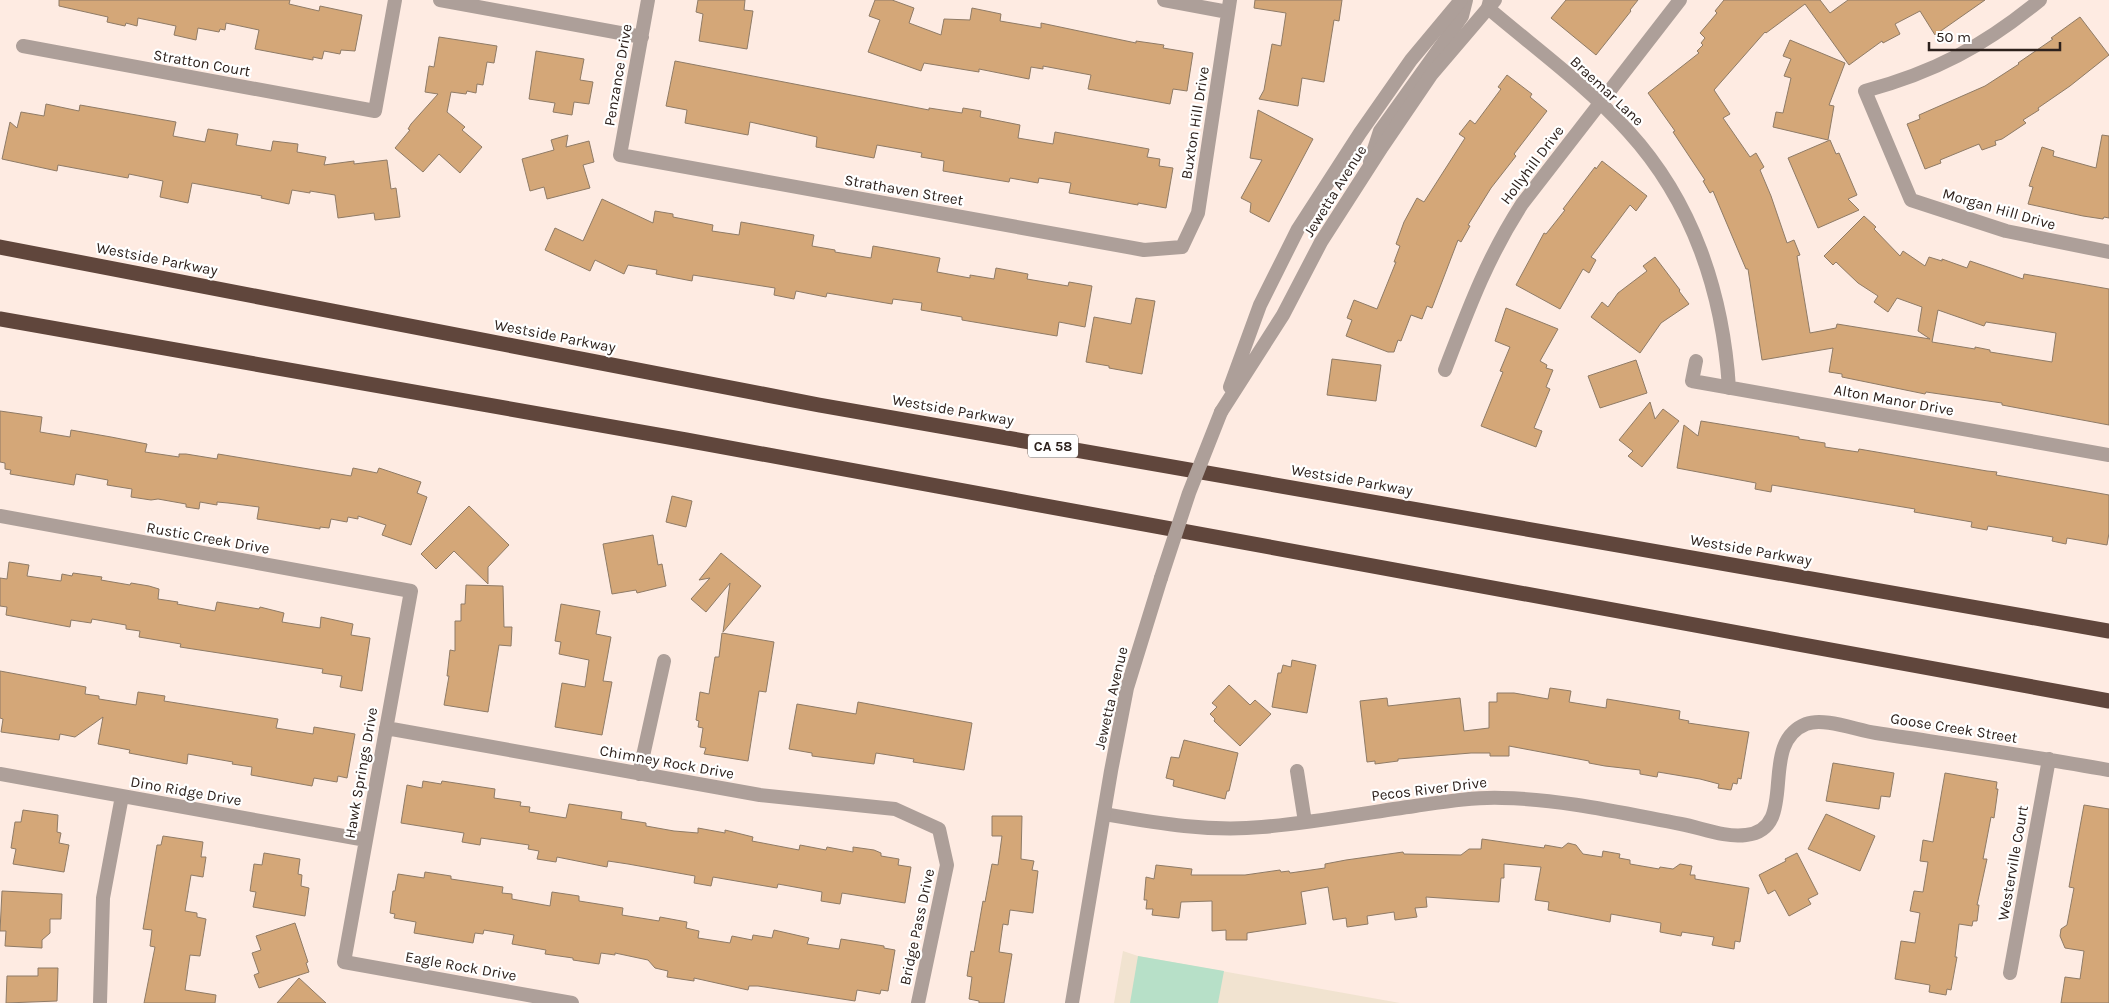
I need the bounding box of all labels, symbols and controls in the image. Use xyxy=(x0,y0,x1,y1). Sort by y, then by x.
scale bar xyxy=(1929,20,2060,52)
street label: Penzance Drive xyxy=(600,22,636,128)
text: 50 m xyxy=(1936,28,1971,46)
street label: Stratton Court xyxy=(152,46,252,80)
street label: Braemar Lane xyxy=(1566,52,1648,130)
street label: Buxton Hill Drive xyxy=(1177,65,1213,181)
street label: Hollyhill Drive xyxy=(1496,122,1568,208)
street label: Jewetta Avenue xyxy=(1300,142,1370,240)
street label: Strathaven Street xyxy=(843,171,965,209)
street label: Morgan Hill Drive xyxy=(1940,184,2058,234)
street label: Westside Parkway xyxy=(95,238,219,280)
street label: Westside Parkway xyxy=(493,315,617,357)
street label: Alton Manor Drive xyxy=(1833,381,1955,419)
street label: Westside Parkway xyxy=(891,390,1015,430)
road number: CA 58 xyxy=(1028,434,1078,458)
street label: Westside Parkway xyxy=(1290,460,1414,500)
street label: Rustic Creek Drive xyxy=(145,518,271,558)
street label: Westside Parkway xyxy=(1689,530,1813,570)
street label: Jewetta Avenue xyxy=(1090,645,1132,751)
street label: Hawk Springs Drive xyxy=(341,706,381,840)
street label: Goose Creek Street xyxy=(1889,709,2019,747)
street label: Chimney Rock Drive xyxy=(598,741,736,783)
street label: Dino Ridge Drive xyxy=(129,772,243,810)
street label: Pecos River Drive xyxy=(1370,773,1488,805)
street label: Westerville Court xyxy=(1994,804,2032,922)
street label: Bridge Pass Drive xyxy=(896,867,938,987)
street label: Eagle Rock Drive xyxy=(404,947,518,985)

